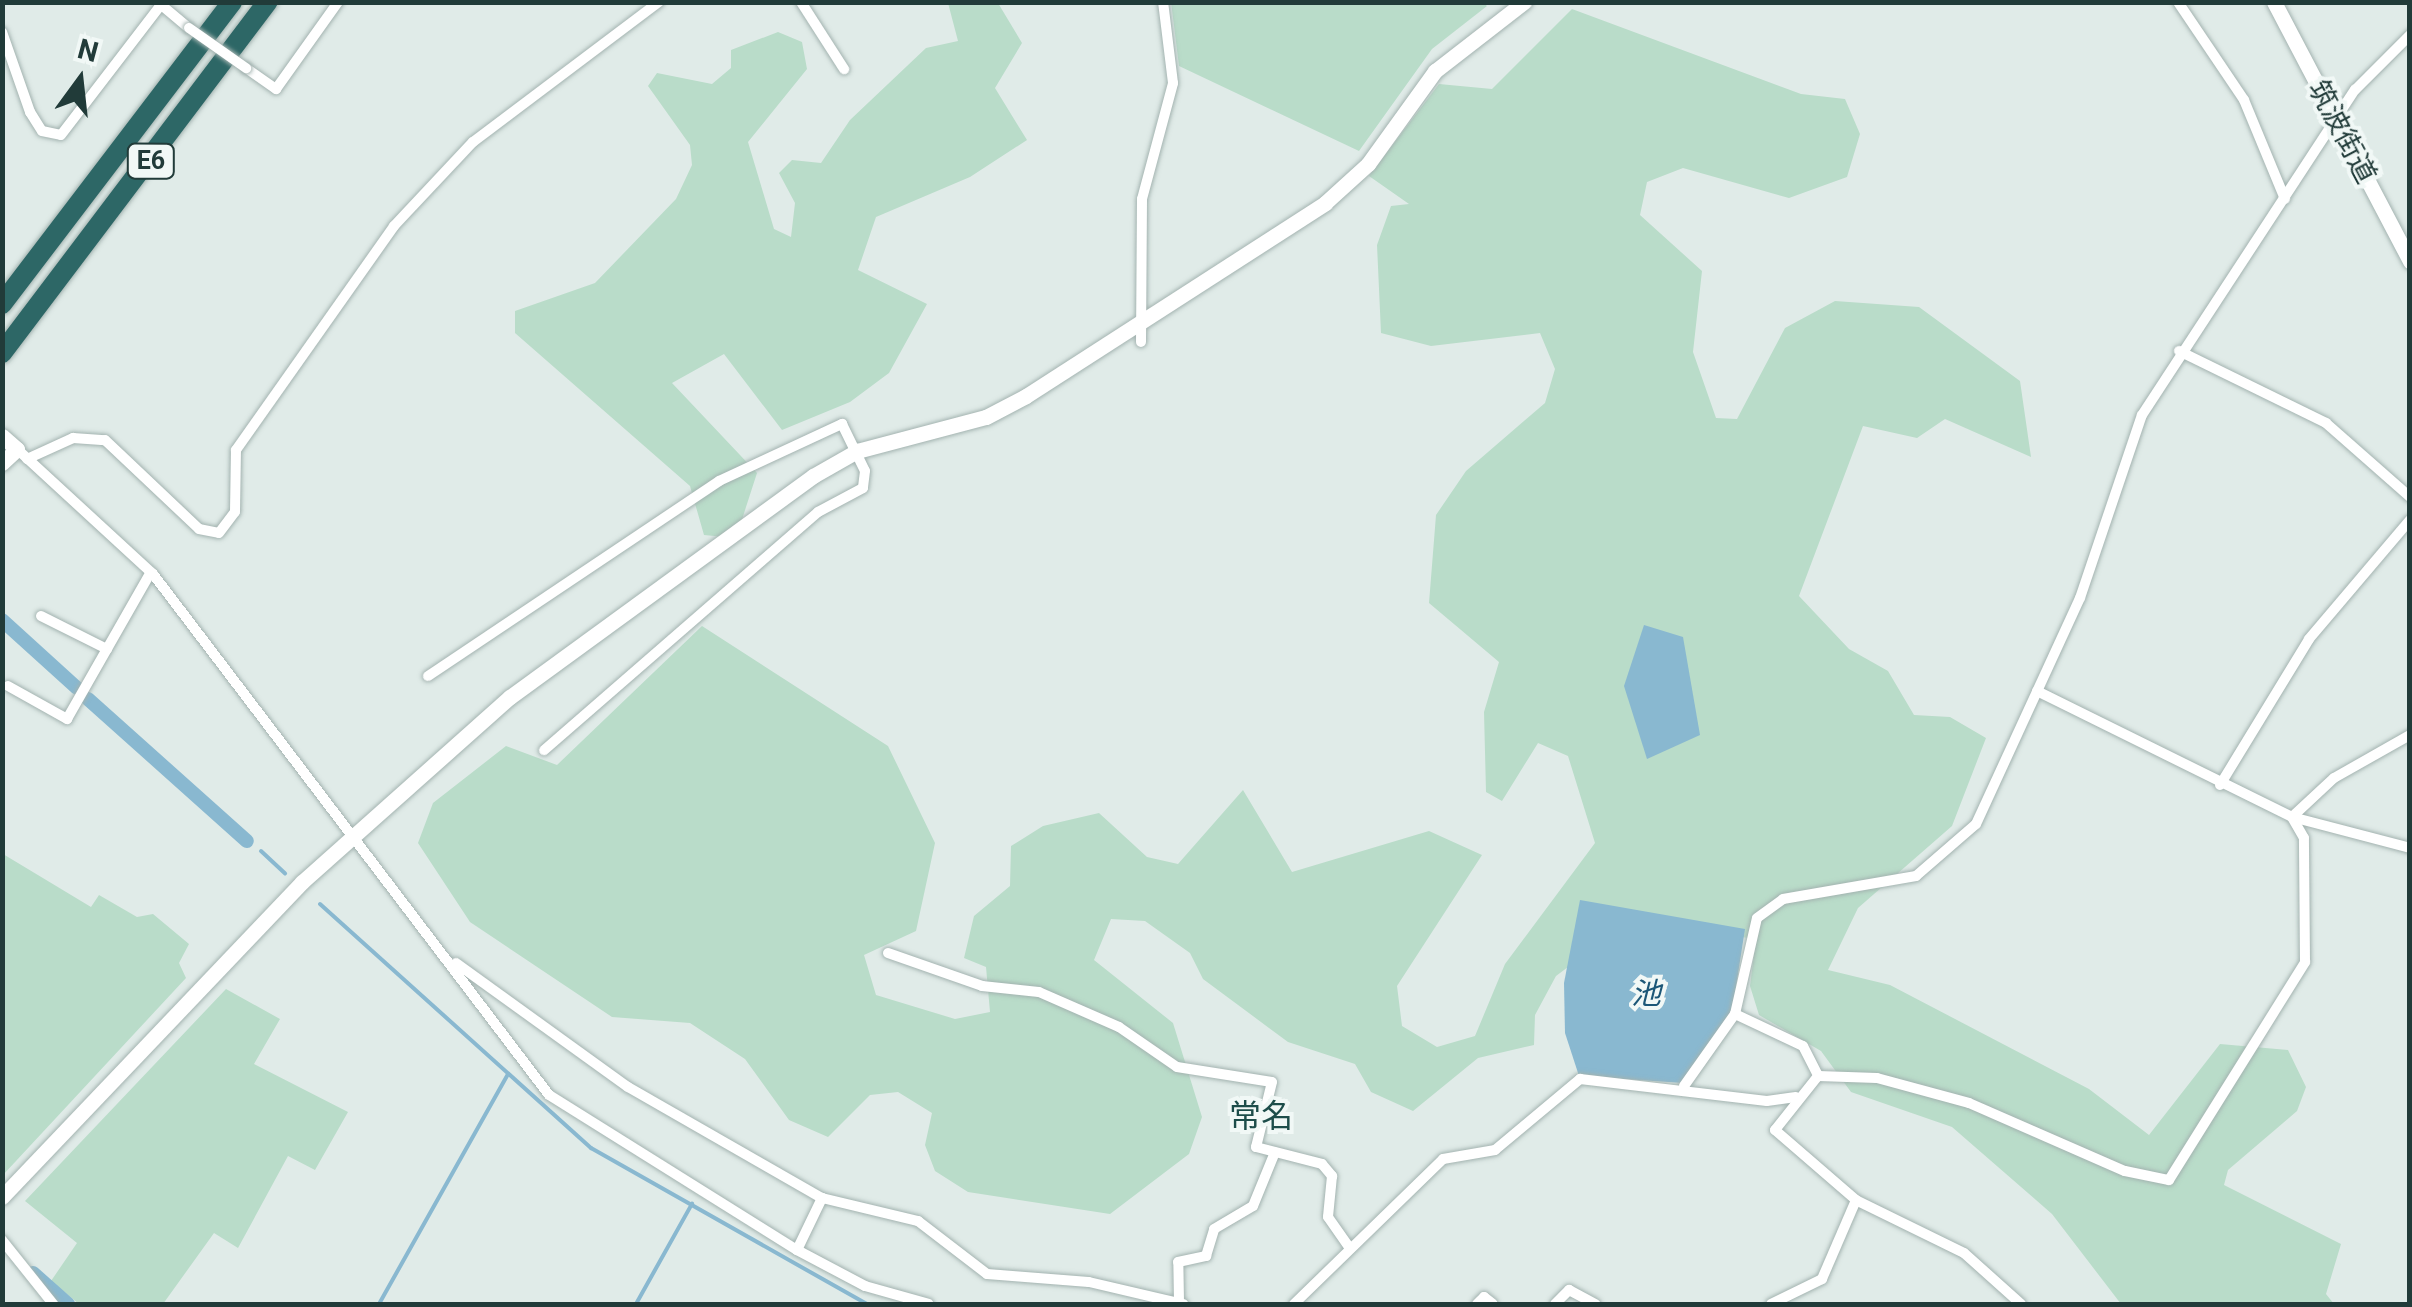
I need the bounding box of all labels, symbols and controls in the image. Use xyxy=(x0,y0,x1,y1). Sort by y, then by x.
north arrow xyxy=(30,30,130,130)
text: N xyxy=(74,32,102,69)
street label: 筑波街道 xyxy=(2301,75,2383,189)
road number: E6 xyxy=(126,141,176,181)
water label: 池 xyxy=(1631,976,1661,1012)
district label: 常名 xyxy=(1229,1097,1293,1135)

